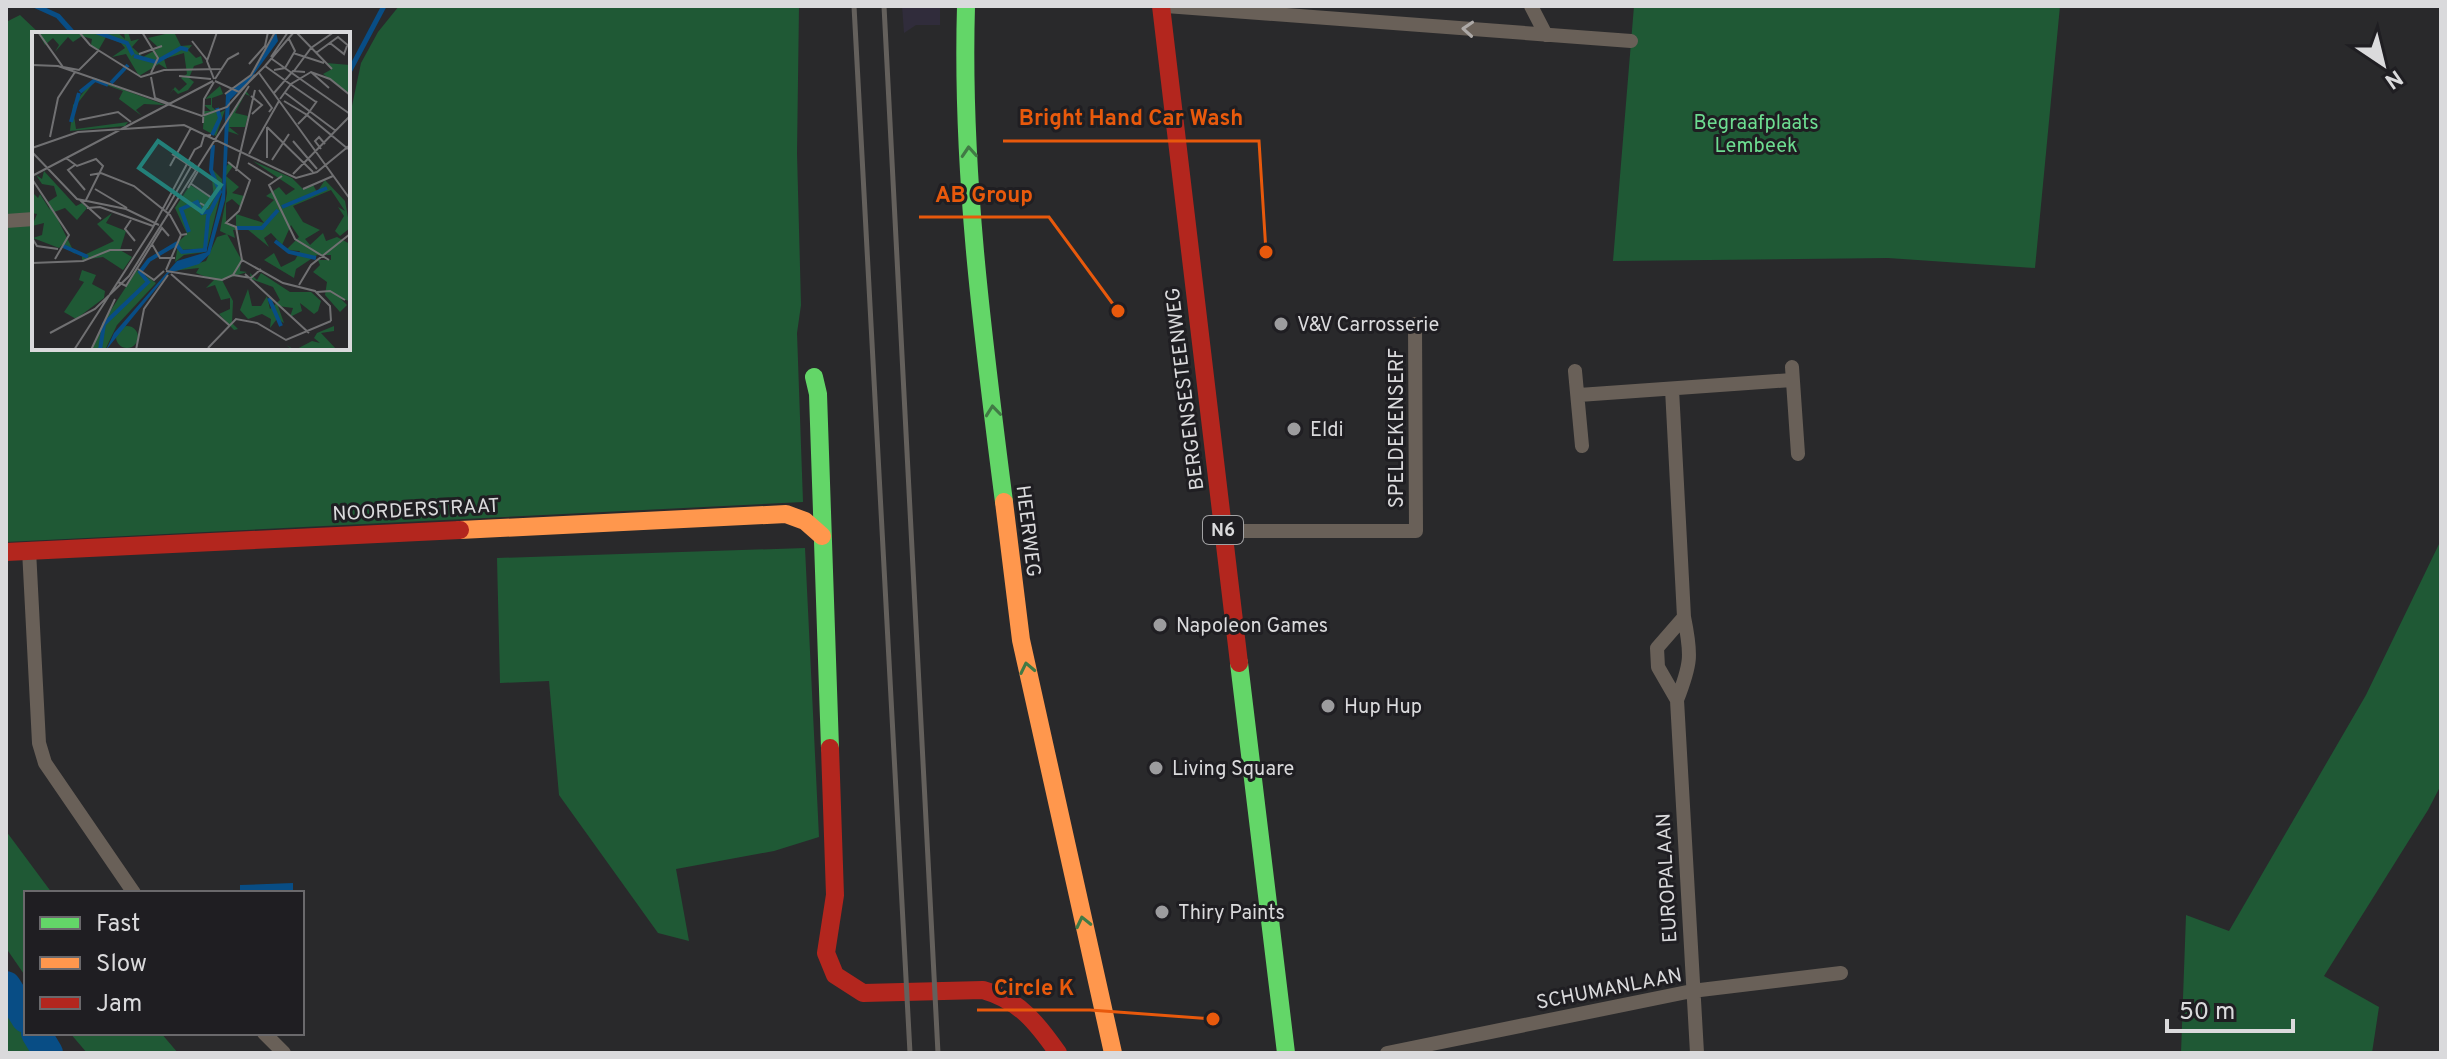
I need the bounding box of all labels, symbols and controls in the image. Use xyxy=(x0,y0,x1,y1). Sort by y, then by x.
one-way arrow xyxy=(1461,21,1474,38)
north arrow xyxy=(2343,24,2423,104)
inset map xyxy=(32,32,350,350)
text: N xyxy=(2379,63,2407,94)
callout: Bright Hand Car Wash xyxy=(1003,95,1259,141)
text: Bright Hand Car Wash xyxy=(1019,106,1243,133)
park label: Begraafplaats Lembeek xyxy=(1693,111,1819,160)
one-way arrow xyxy=(961,145,978,158)
callout: AB Group xyxy=(919,171,1049,217)
text: AB Group xyxy=(935,183,1033,210)
street label: BERGENSESTEENWEG xyxy=(1161,286,1211,492)
place label: V&V Carrosserie xyxy=(1297,313,1439,339)
marker: V&V Carrosserie xyxy=(1272,315,1290,333)
street label: SPELDEKENSERF xyxy=(1385,348,1411,508)
one-way arrow xyxy=(984,404,1001,417)
place label: Eldi xyxy=(1310,418,1344,444)
marker: Eldi xyxy=(1285,420,1303,438)
street label: HEERWEG xyxy=(1008,484,1046,579)
street label: NOORDERSTRAAT xyxy=(332,494,500,528)
road number: N6 xyxy=(1203,516,1243,544)
place label: Napoleon Games xyxy=(1176,614,1328,640)
marker: Napoleon Games xyxy=(1151,616,1169,634)
one-way arrow xyxy=(1020,662,1037,675)
place label: Hup Hup xyxy=(1344,695,1422,721)
marker: Hup Hup xyxy=(1319,697,1337,715)
place label: Living Square xyxy=(1172,757,1294,783)
marker: Living Square xyxy=(1147,759,1165,777)
street label: EUROPALAAN xyxy=(1652,812,1684,943)
legend xyxy=(24,891,304,1035)
place label: Thiry Paints xyxy=(1178,901,1285,927)
marker: Thiry Paints xyxy=(1153,903,1171,921)
text: Fast xyxy=(96,910,140,940)
one-way arrow xyxy=(1075,916,1092,930)
text: Slow xyxy=(96,950,147,980)
street label: SCHUMANLAAN xyxy=(1534,963,1685,1017)
callout: Circle K xyxy=(977,964,1090,1010)
text: Circle K xyxy=(994,976,1074,1003)
scale bar xyxy=(2167,983,2293,1033)
text: Jam xyxy=(96,990,142,1020)
text: 50 m xyxy=(2179,998,2235,1028)

